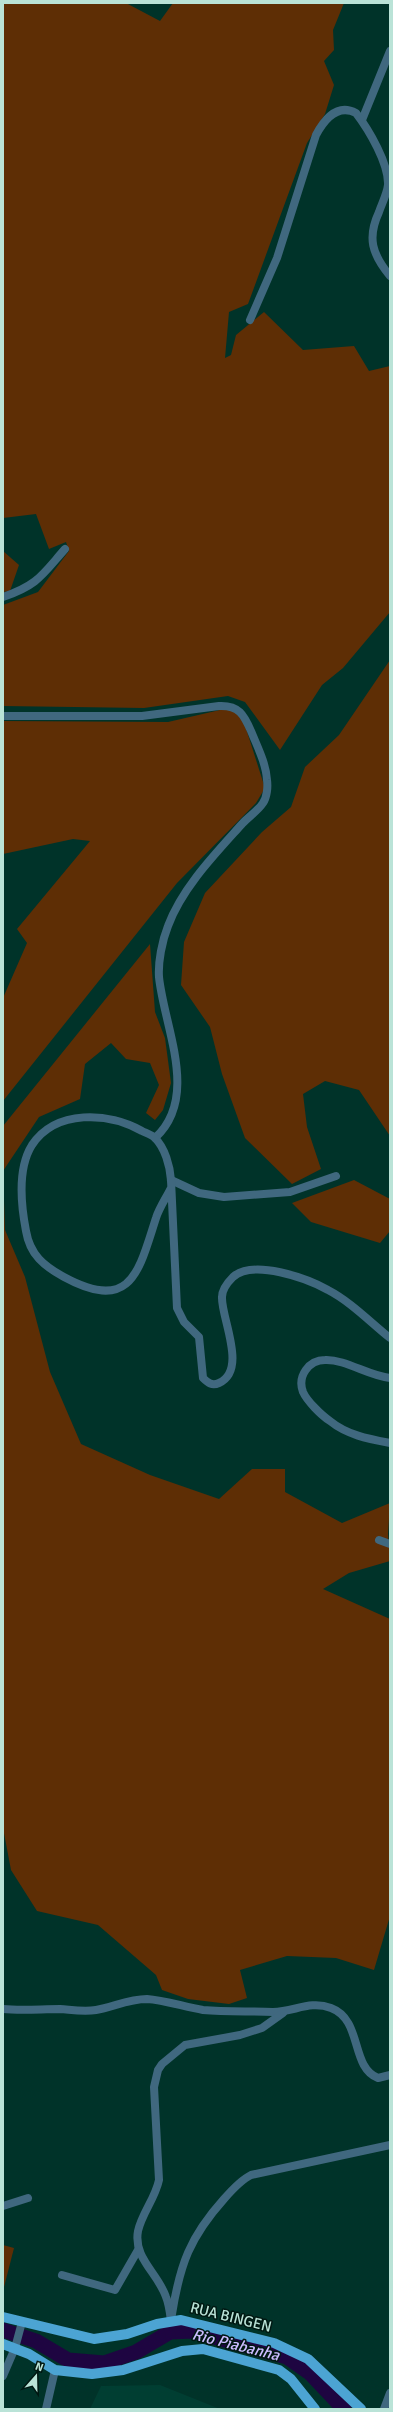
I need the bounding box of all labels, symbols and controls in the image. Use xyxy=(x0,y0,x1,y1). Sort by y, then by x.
street label: RUA BINGEN xyxy=(189,2298,273,2336)
water label: Rio Piabanha xyxy=(190,2324,282,2366)
north arrow xyxy=(16,2356,56,2396)
text: N xyxy=(33,2360,45,2374)

